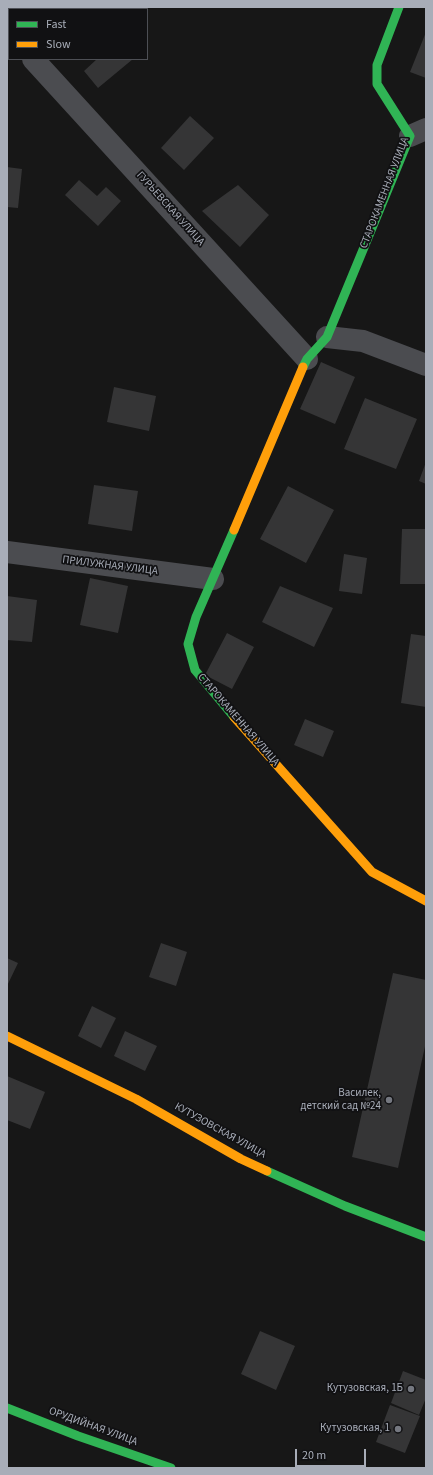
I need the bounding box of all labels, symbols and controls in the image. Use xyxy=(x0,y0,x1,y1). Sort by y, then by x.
legend xyxy=(8,8,148,60)
text: Fast xyxy=(46,16,66,33)
text: Slow xyxy=(46,36,71,53)
street label: СТАРОКАМЕННАЯ УЛИЦА xyxy=(358,135,412,251)
street label: ГУРЬЕВСКАЯ УЛИЦА xyxy=(133,169,207,249)
street label: ПРИЛУЖНАЯ УЛИЦА xyxy=(61,554,159,578)
street label: СТАРОКАМЕННАЯ УЛИЦА xyxy=(194,671,282,769)
place label: Василек, детский сад №24 xyxy=(301,1087,381,1113)
marker: Василек, детский сад №24 xyxy=(384,1095,394,1105)
street label: КУТУЗОВСКАЯ УЛИЦА xyxy=(172,1100,268,1162)
place label: Кутузовская, 1Б xyxy=(327,1382,403,1396)
marker: Кутузовская, 1Б xyxy=(406,1384,416,1394)
street label: ОРУДИЙНАЯ УЛИЦА xyxy=(47,1405,139,1449)
place label: Кутузовская, 1 xyxy=(320,1422,390,1436)
marker: Кутузовская, 1 xyxy=(393,1424,403,1434)
scale bar xyxy=(297,1441,368,1467)
text: 20 m xyxy=(302,1447,326,1464)

